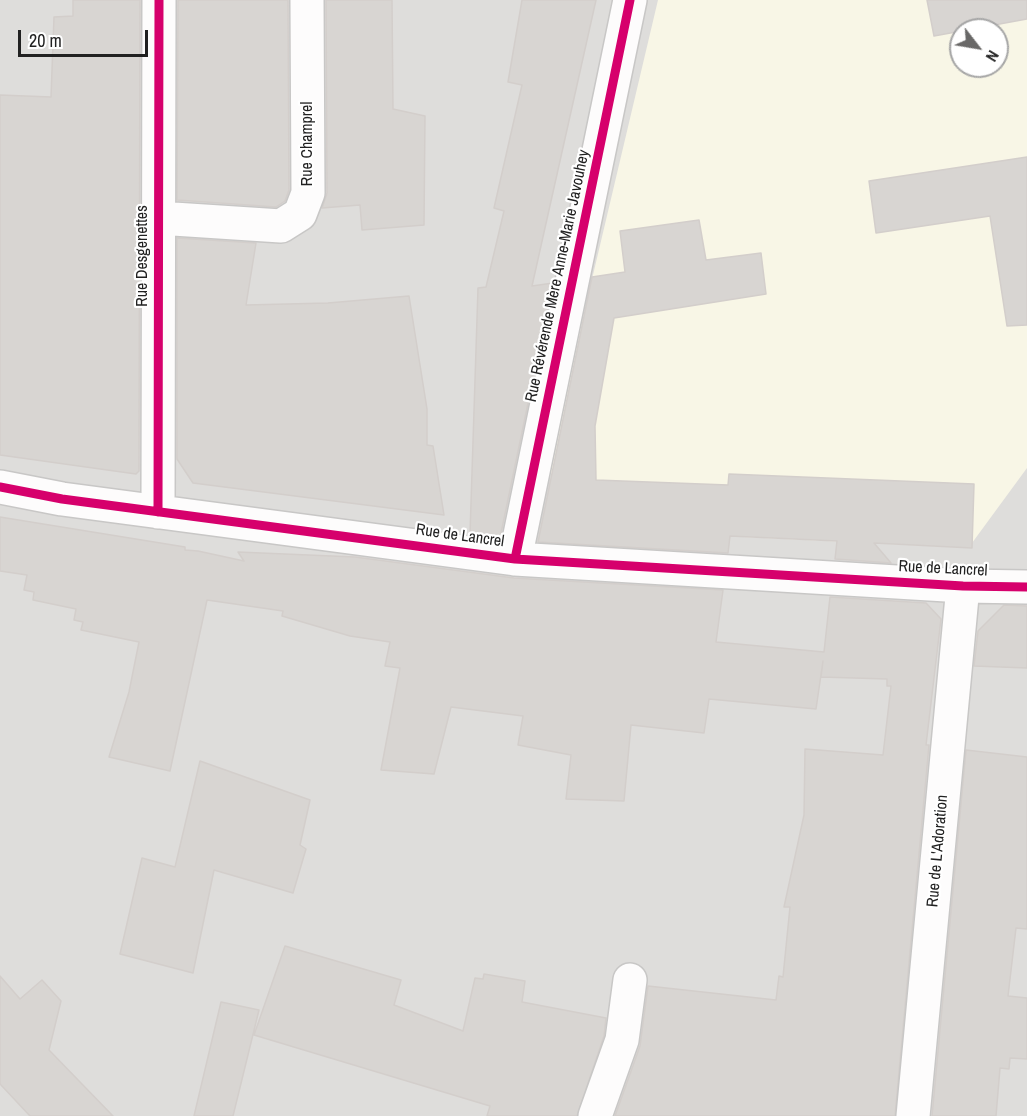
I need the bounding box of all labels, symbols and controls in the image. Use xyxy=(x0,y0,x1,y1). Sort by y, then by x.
scale bar xyxy=(21,18,152,56)
north arrow xyxy=(949,18,1009,78)
text: 20 m xyxy=(29,28,62,53)
text: N xyxy=(981,47,1005,66)
street label: Rue Champrel xyxy=(298,102,318,186)
street label: Rue Révérende Mère Anne-Marie Javouhey xyxy=(522,148,594,404)
street label: Rue Desgenettes xyxy=(133,205,153,307)
street label: Rue de Lancrel xyxy=(415,520,505,552)
street label: Rue de Lancrel xyxy=(898,557,988,581)
street label: Rue de L'Adoration xyxy=(924,794,952,908)

